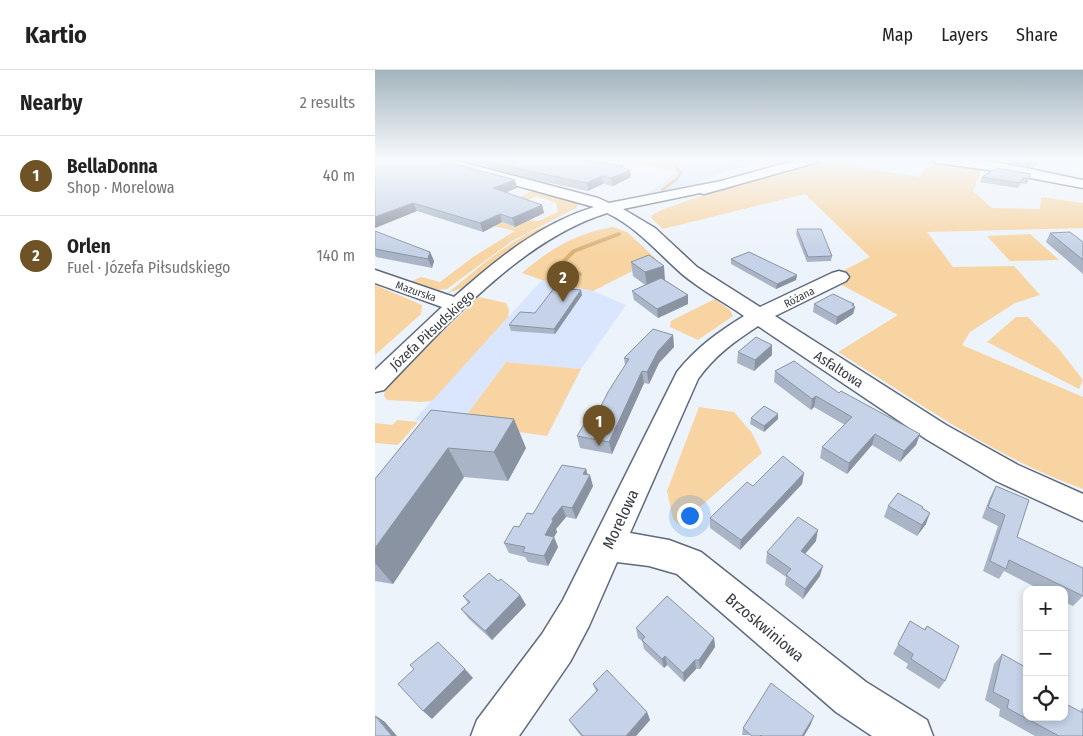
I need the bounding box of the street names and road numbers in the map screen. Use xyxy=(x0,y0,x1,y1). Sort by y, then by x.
street label: Mazurska xyxy=(394,278,438,304)
street label: Różana xyxy=(782,284,817,311)
street label: Józefa Piłsudskiego xyxy=(386,287,478,374)
street label: Asfaltowa xyxy=(811,347,867,392)
street label: Morelowa xyxy=(598,486,643,552)
street label: Brzoskwiniowa xyxy=(722,589,808,666)

